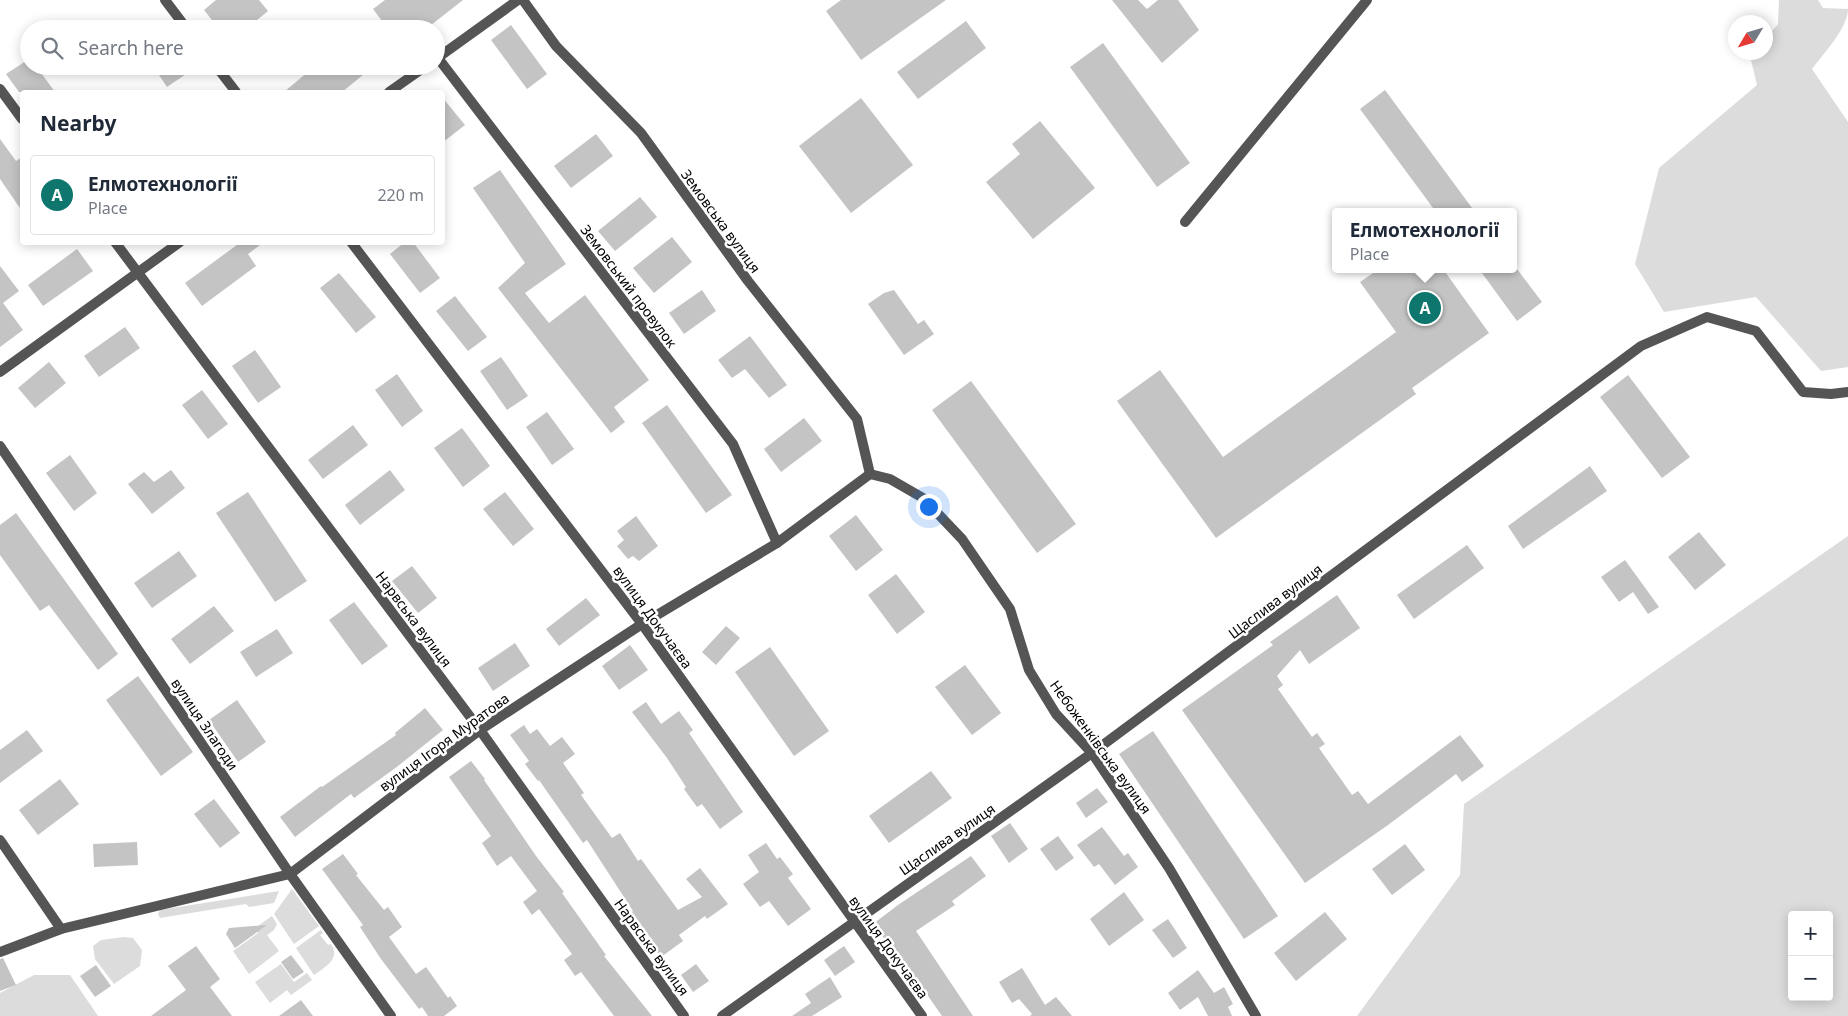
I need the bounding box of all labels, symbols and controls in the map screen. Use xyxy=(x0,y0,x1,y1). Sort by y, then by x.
north arrow xyxy=(1728,15,1773,60)
search box xyxy=(20,20,445,75)
icon: search xyxy=(38,34,66,62)
text: Search here xyxy=(78,35,184,61)
text: Nearby xyxy=(40,109,116,137)
street label: Земовська вулиця xyxy=(677,165,765,277)
text: Елмотехнології xyxy=(88,171,238,197)
text: A xyxy=(51,184,63,206)
text: 220 m xyxy=(377,184,424,206)
text: Place xyxy=(88,197,128,219)
popup xyxy=(1332,208,1517,273)
text: Елмотехнології xyxy=(1350,217,1499,243)
street label: Земовський провулок xyxy=(577,221,682,352)
text: Place xyxy=(1350,243,1389,265)
pin: A xyxy=(1409,289,1441,327)
your location xyxy=(916,494,942,520)
street label: Щаслива вулиця xyxy=(1224,559,1326,643)
street label: вулиця Докучаєва xyxy=(609,562,697,672)
street label: Нарвська вулиця xyxy=(372,567,456,671)
street label: вулиця Злагоди xyxy=(167,674,243,774)
street label: Небоженківська вулиця xyxy=(1046,676,1156,818)
street label: вулиця Ігоря Муратова xyxy=(375,688,513,796)
street label: Щаслива вулиця xyxy=(895,799,999,879)
street label: вулиця Докучаєва xyxy=(845,892,933,1002)
street label: Нарвська вулиця xyxy=(610,895,694,999)
map controls xyxy=(1788,911,1833,1001)
button: + xyxy=(1788,911,1833,956)
button: − xyxy=(1788,956,1833,1001)

